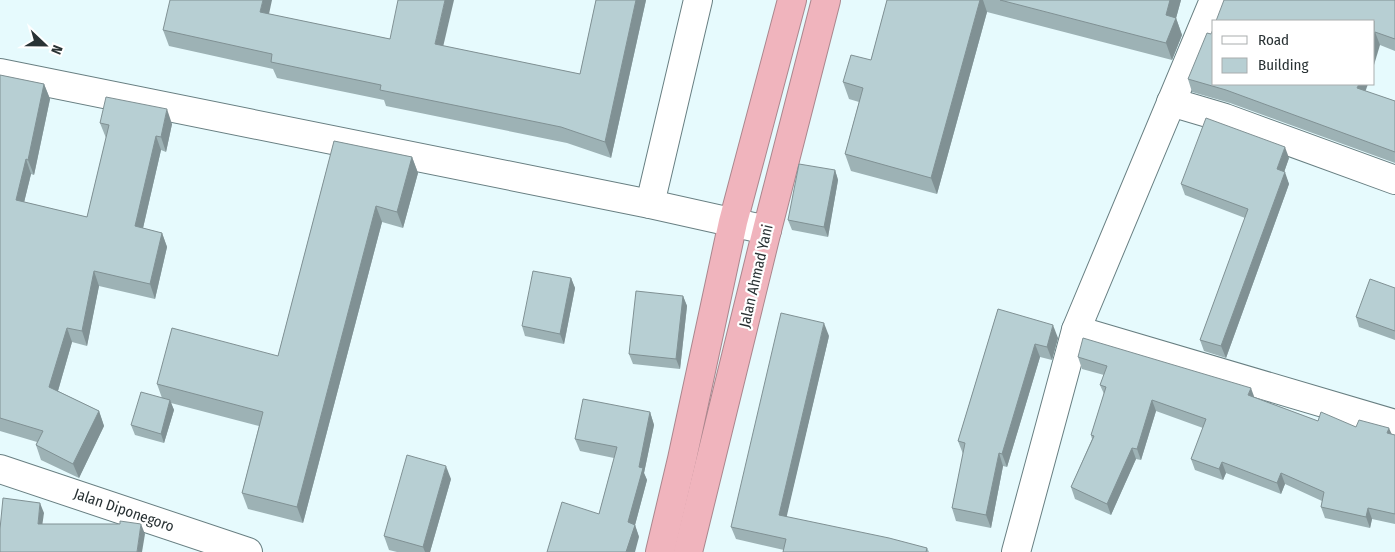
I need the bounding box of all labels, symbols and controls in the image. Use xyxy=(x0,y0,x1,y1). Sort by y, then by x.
north arrow xyxy=(20,20,70,70)
legend xyxy=(1212,20,1375,85)
text: Road xyxy=(1258,31,1289,49)
text: N xyxy=(47,43,66,57)
text: Building xyxy=(1258,56,1309,74)
street label: Jalan Ahmad Yani xyxy=(735,223,777,329)
street label: Jalan Diponegoro xyxy=(71,484,177,536)

